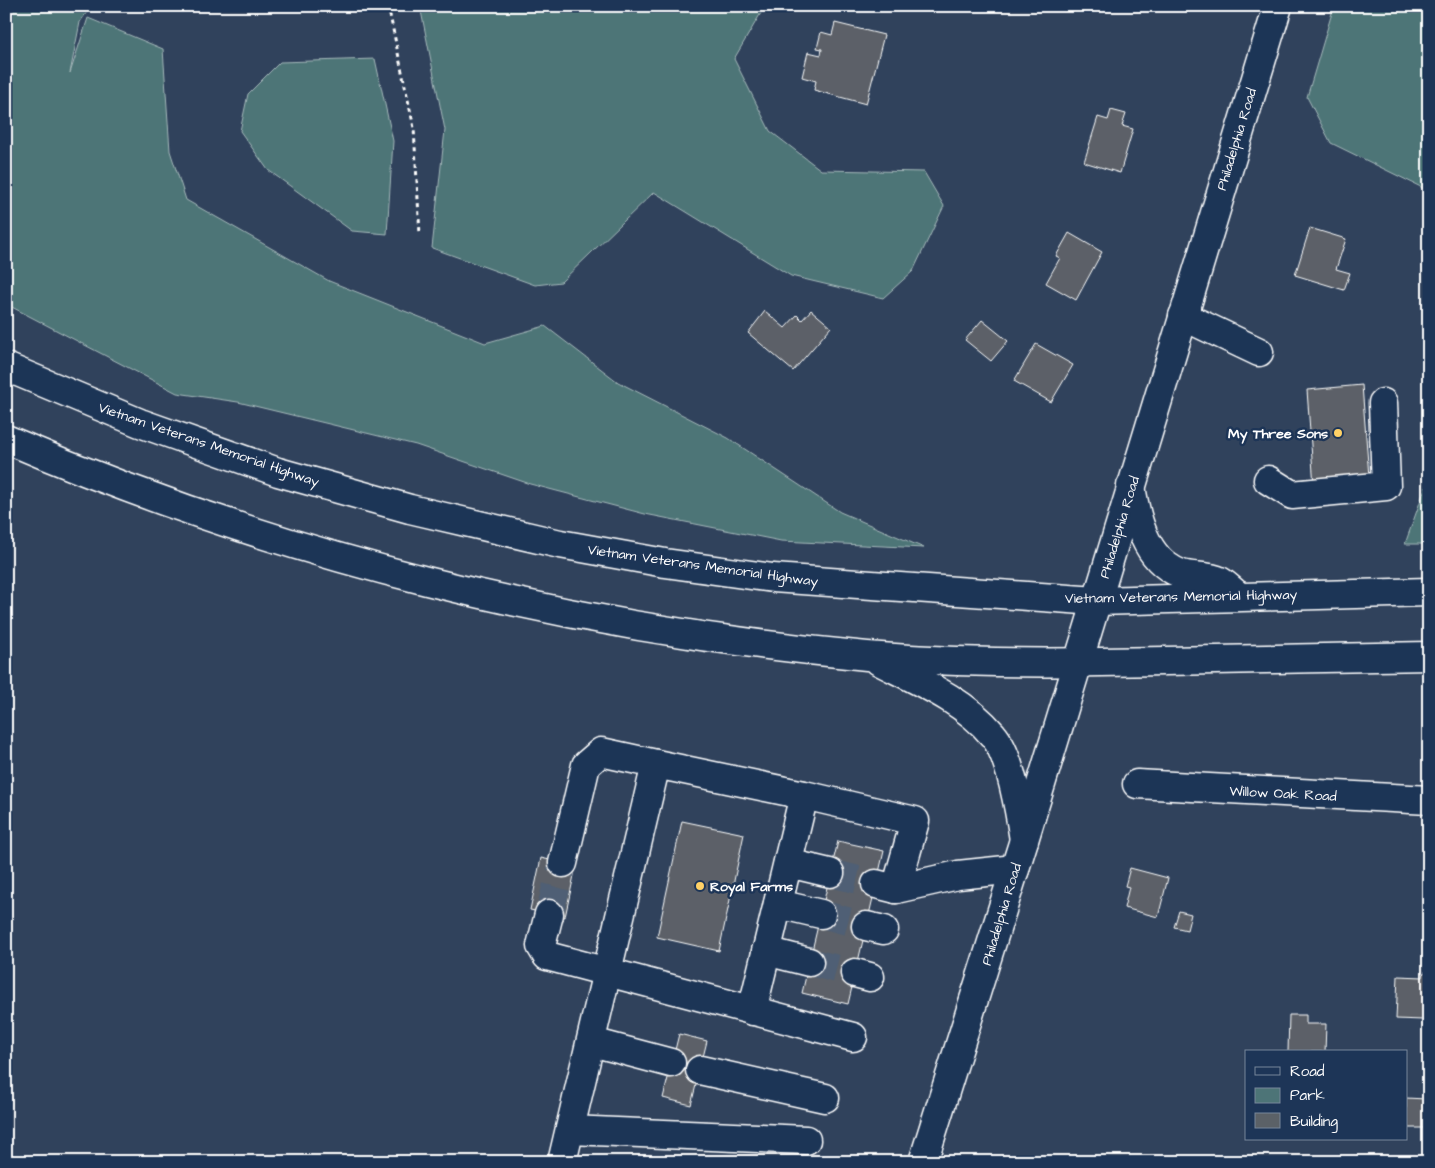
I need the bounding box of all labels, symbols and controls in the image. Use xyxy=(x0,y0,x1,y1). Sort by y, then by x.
street label: Philadelphia Road xyxy=(1212,86,1262,193)
street label: Vietnam Veterans Memorial Highway xyxy=(96,398,322,492)
place label: My Three Sons xyxy=(1228,424,1328,444)
marker: My Three Sons xyxy=(1332,427,1344,439)
street label: Philadelphia Road xyxy=(1095,474,1145,581)
street label: Vietnam Veterans Memorial Highway xyxy=(586,540,820,592)
street label: Vietnam Veterans Memorial Highway xyxy=(1065,585,1298,609)
street label: Willow Oak Road xyxy=(1229,781,1337,807)
street label: Philadelphia Road xyxy=(977,861,1027,968)
place label: Royal Farms xyxy=(710,877,793,897)
marker: Royal Farms xyxy=(694,880,706,892)
legend xyxy=(1245,1050,1408,1140)
text: Road xyxy=(1290,1061,1325,1082)
text: Park xyxy=(1290,1085,1325,1106)
text: Building xyxy=(1290,1111,1338,1133)

